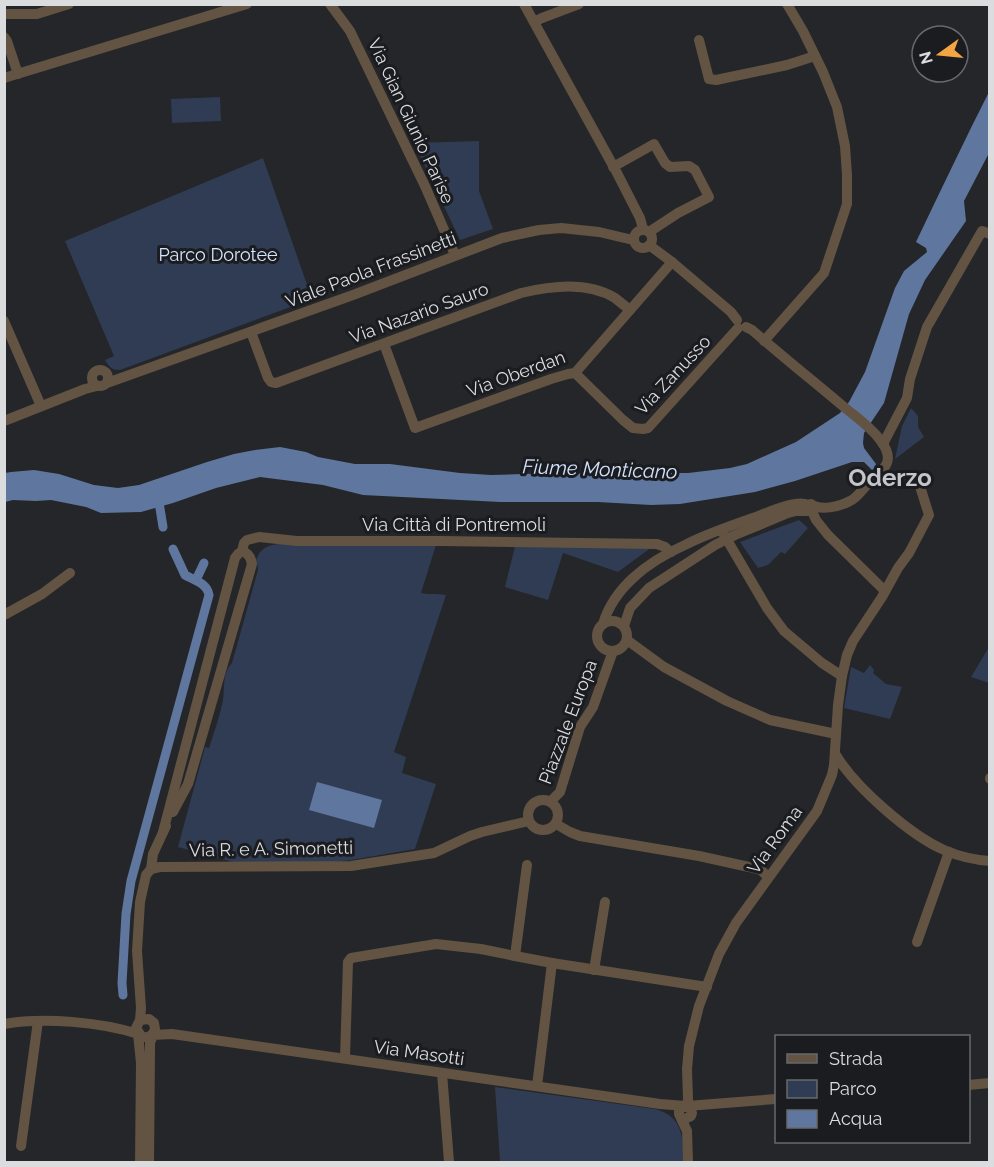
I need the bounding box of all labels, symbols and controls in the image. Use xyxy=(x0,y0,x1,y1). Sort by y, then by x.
north arrow xyxy=(910,24,970,84)
street label: Via Gian Giunio Parise xyxy=(364,35,459,207)
text: N xyxy=(915,49,937,66)
street label: Viale Paola Frassinetti xyxy=(282,227,459,312)
park label: Parco Dorotee xyxy=(158,244,278,265)
street label: Via Nazario Sauro xyxy=(346,278,492,347)
street label: Via Zanusso xyxy=(631,330,715,419)
street label: Via Oberdan xyxy=(464,346,568,401)
water label: Fiume Monticano xyxy=(522,454,678,484)
district label: Oderzo xyxy=(848,463,932,492)
street label: Via Città di Pontremoli xyxy=(362,514,546,535)
street label: Piazzale Europa xyxy=(534,657,601,787)
street label: Via Roma xyxy=(743,802,806,878)
street label: Via R. e A. Simonetti xyxy=(189,837,353,860)
legend xyxy=(775,1035,970,1143)
street label: Via Masotti xyxy=(372,1036,466,1069)
text: Strada xyxy=(829,1048,883,1069)
text: Parco xyxy=(829,1078,877,1099)
text: Acqua xyxy=(829,1108,882,1129)

